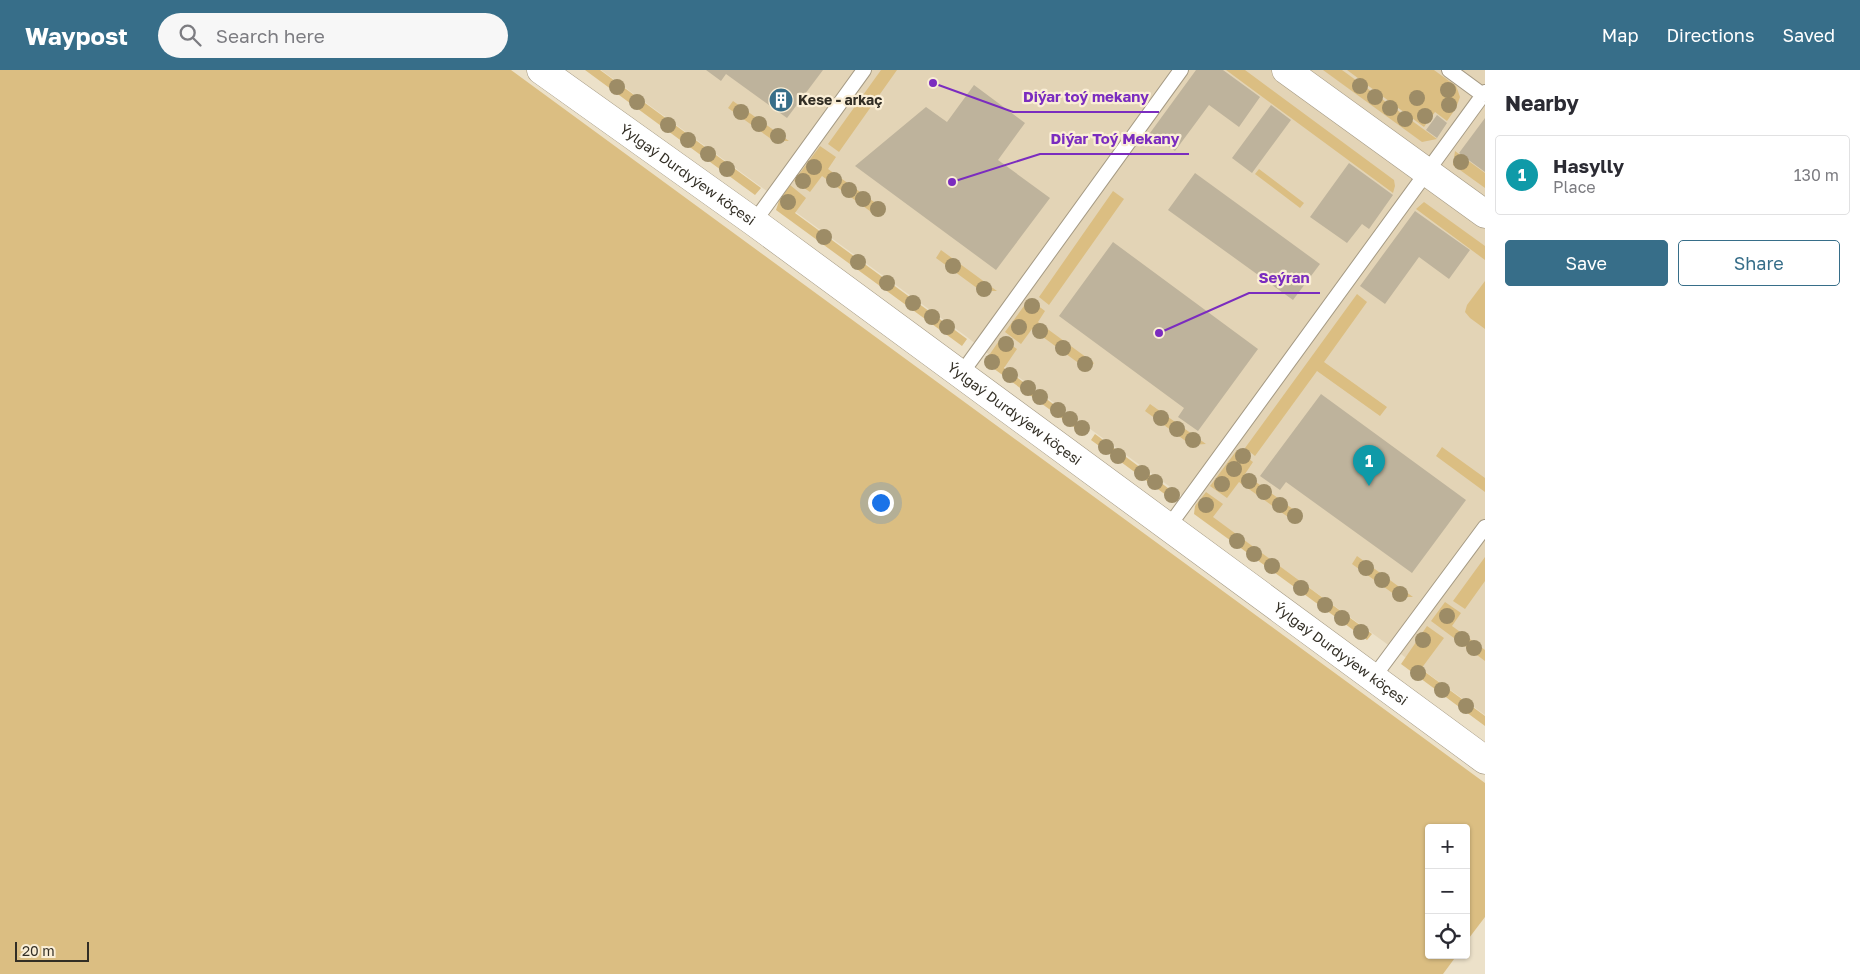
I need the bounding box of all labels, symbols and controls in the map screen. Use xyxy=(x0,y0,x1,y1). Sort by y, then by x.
search box xyxy=(158,13,508,58)
text: Waypost xyxy=(25,21,128,50)
icon: search xyxy=(176,21,204,49)
text: Search here xyxy=(216,24,325,47)
text: Map xyxy=(1602,24,1638,46)
text: Directions xyxy=(1666,24,1754,46)
text: Saved xyxy=(1782,24,1835,46)
callout: Diýar toý mekany xyxy=(1013,82,1159,112)
building icon: Kese - arkaç xyxy=(768,87,794,113)
text: Diýar toý mekany xyxy=(1023,87,1149,105)
text: Nearby xyxy=(1505,90,1579,116)
place label: Kese - arkaç xyxy=(798,91,882,108)
street label: Ýylgaý Durdyýew köçesi xyxy=(617,120,759,228)
callout: Diýar Toý Mekany xyxy=(1040,124,1189,154)
text: Diýar Toý Mekany xyxy=(1051,129,1179,147)
text: Hasylly xyxy=(1553,154,1624,177)
text: 1 xyxy=(1518,165,1526,185)
text: 130 m xyxy=(1794,165,1839,185)
text: Place xyxy=(1553,177,1596,197)
button: Save xyxy=(1505,240,1668,286)
button: Share xyxy=(1678,240,1840,286)
callout: Seýran xyxy=(1249,263,1320,293)
text: Seýran xyxy=(1258,268,1310,286)
street label: Ýylgaý Durdyýew köçesi xyxy=(944,358,1085,468)
pin: 1 xyxy=(1353,445,1385,486)
your location xyxy=(868,490,894,516)
street label: Ýylgaý Durdyýew köçesi xyxy=(1270,598,1411,708)
map controls xyxy=(1425,824,1470,959)
button: + xyxy=(1425,824,1470,869)
button: − xyxy=(1425,869,1470,914)
button: locate xyxy=(1425,914,1470,959)
scale bar xyxy=(15,939,89,962)
text: 20 m xyxy=(22,942,55,959)

